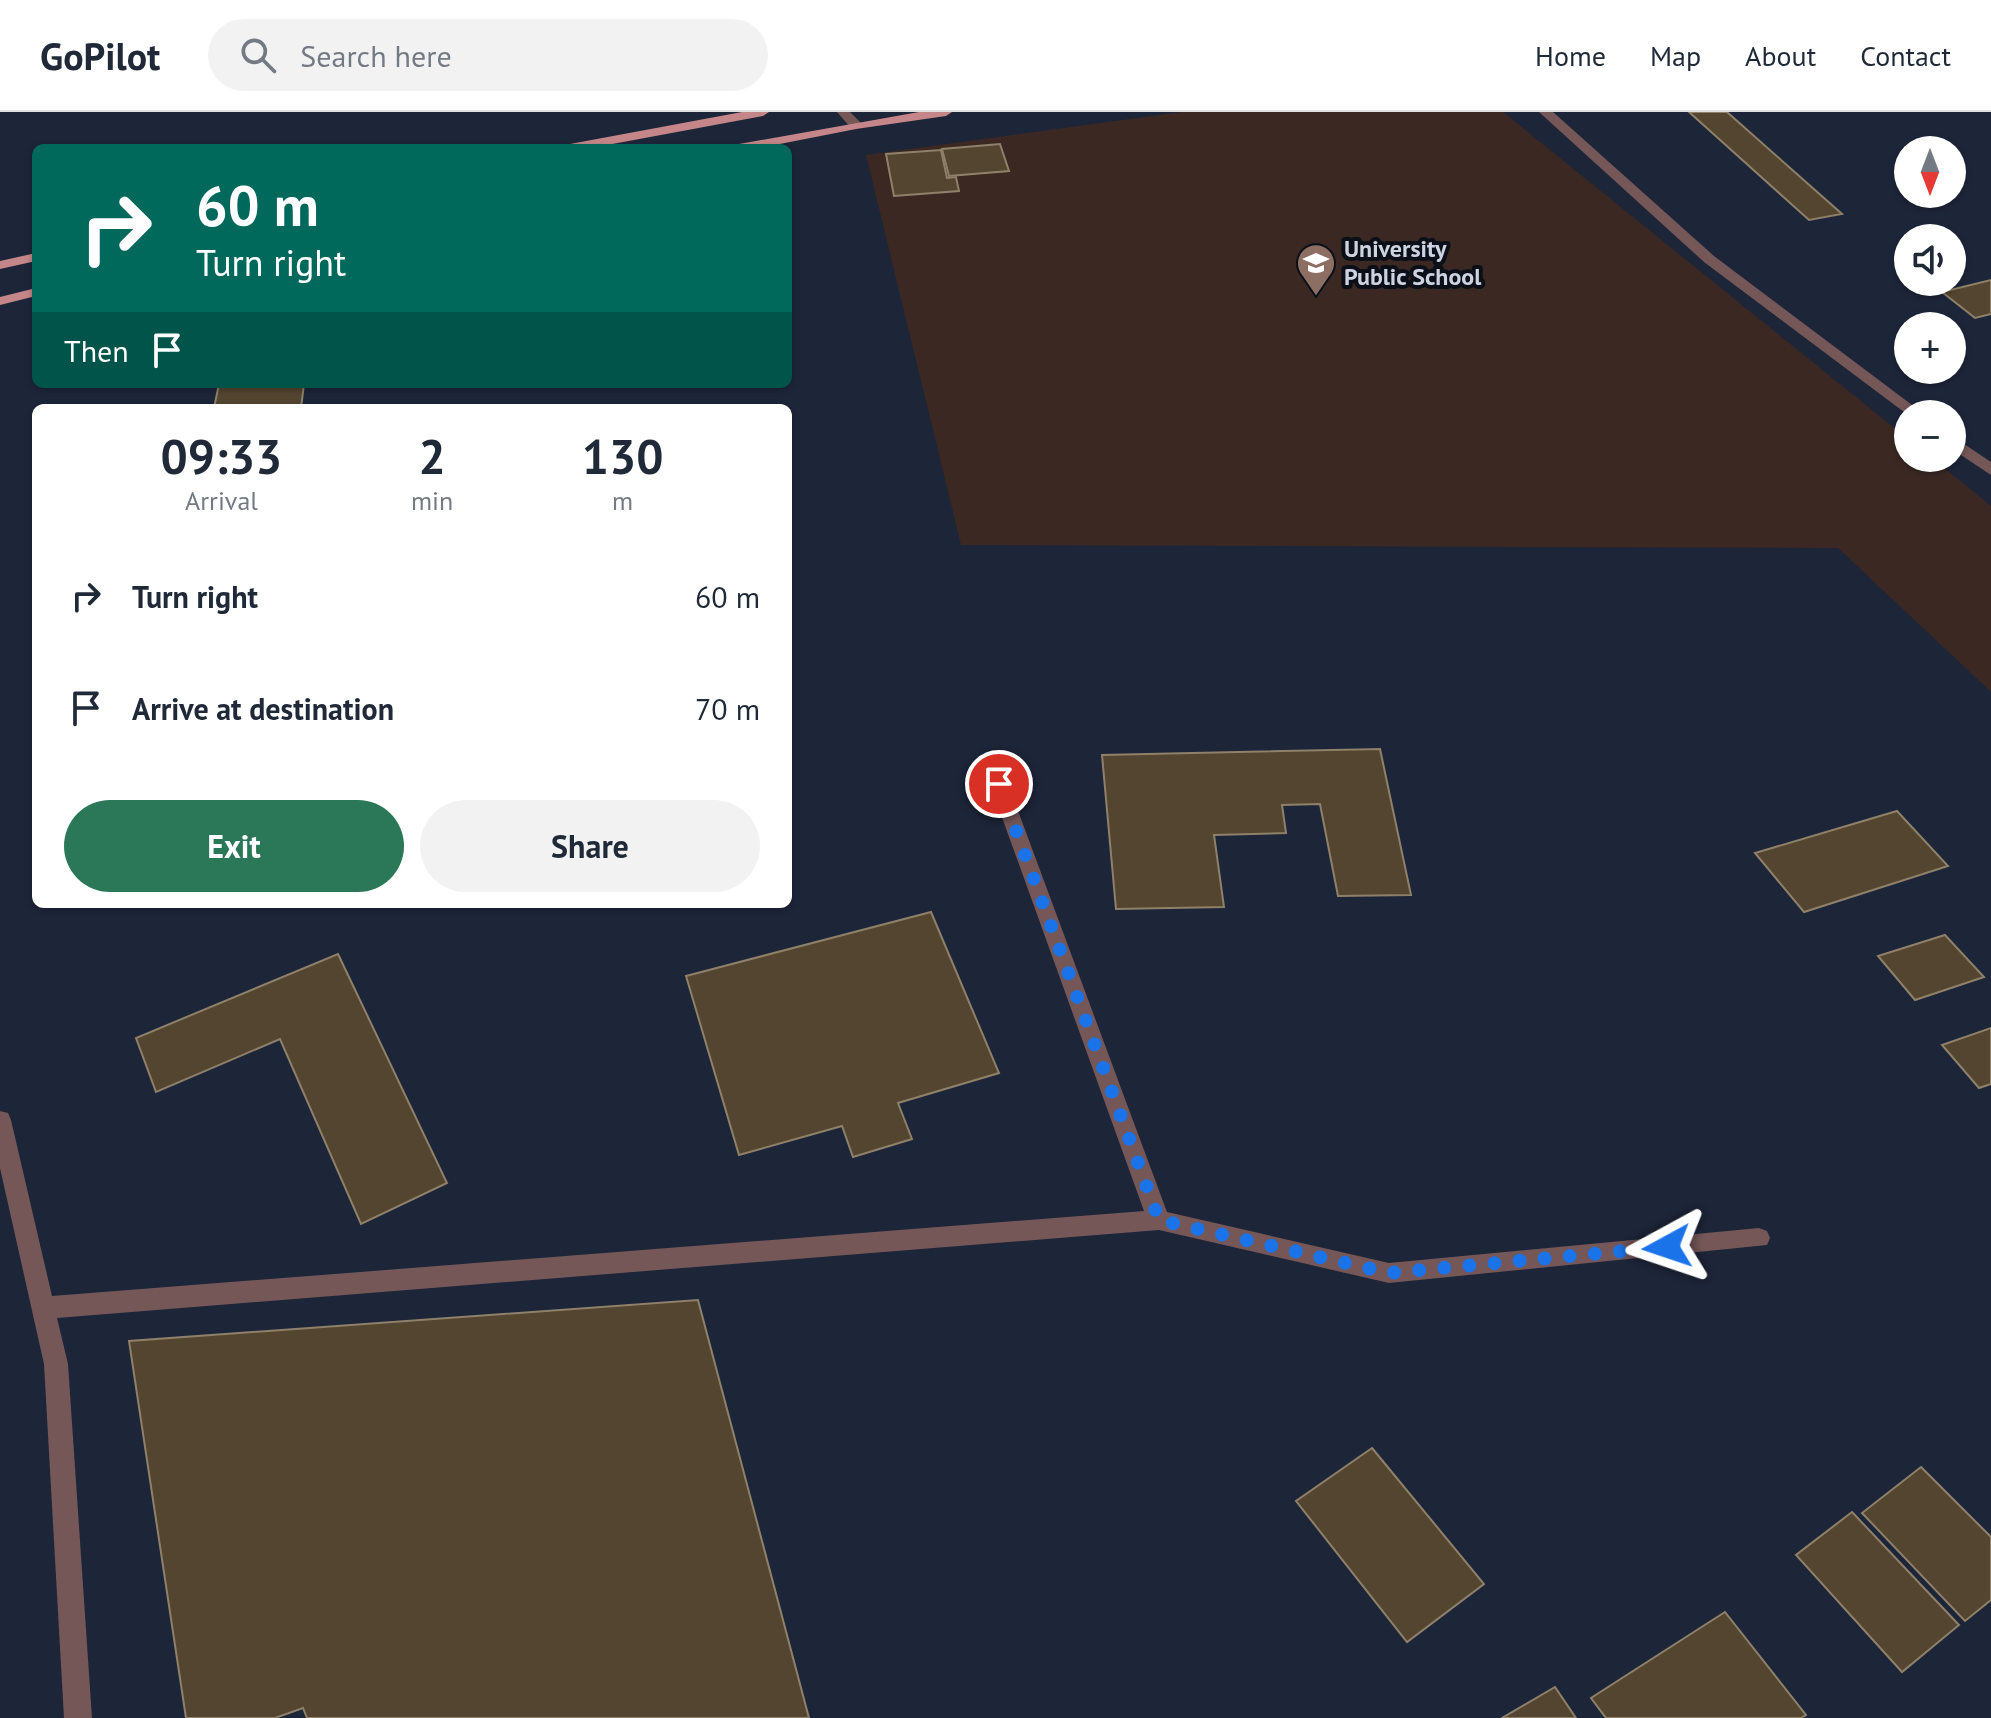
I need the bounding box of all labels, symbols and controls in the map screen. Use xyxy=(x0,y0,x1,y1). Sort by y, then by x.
search box xyxy=(208,19,768,91)
text: GoPilot xyxy=(40,31,160,80)
icon: search xyxy=(236,33,280,77)
text: Search here xyxy=(300,36,452,75)
text: Home xyxy=(1535,37,1606,74)
text: Map xyxy=(1650,37,1701,74)
text: About xyxy=(1745,37,1816,74)
text: Contact xyxy=(1860,37,1951,74)
north arrow xyxy=(1894,136,1966,208)
map controls xyxy=(1894,136,1966,472)
text: 60 m xyxy=(196,169,319,241)
icon: right xyxy=(64,176,168,280)
button: sound xyxy=(1894,224,1966,296)
place label: University Public School xyxy=(1344,233,1482,292)
text: Turn right xyxy=(196,239,346,286)
school or university icon: University Public School xyxy=(1295,242,1337,297)
button: + xyxy=(1894,312,1966,384)
icon: arrive xyxy=(145,328,189,372)
text: Then xyxy=(64,331,129,370)
button: − xyxy=(1894,400,1966,472)
text: 09:33 xyxy=(161,425,282,487)
text: 2 xyxy=(418,425,446,487)
text: 130 xyxy=(582,425,663,487)
text: Arrival xyxy=(185,484,258,517)
text: min xyxy=(411,484,453,517)
text: m xyxy=(612,484,633,517)
icon: right xyxy=(64,574,108,618)
text: Turn right xyxy=(132,577,258,616)
text: 60 m xyxy=(695,577,760,616)
icon: arrive xyxy=(64,686,108,730)
text: Arrive at destination xyxy=(132,689,394,728)
text: 70 m xyxy=(695,689,760,728)
pin xyxy=(965,750,1033,818)
icon: arrive xyxy=(977,762,1021,806)
button: Exit xyxy=(64,800,404,892)
button: Share xyxy=(420,800,760,892)
position arrow xyxy=(1625,1205,1709,1289)

